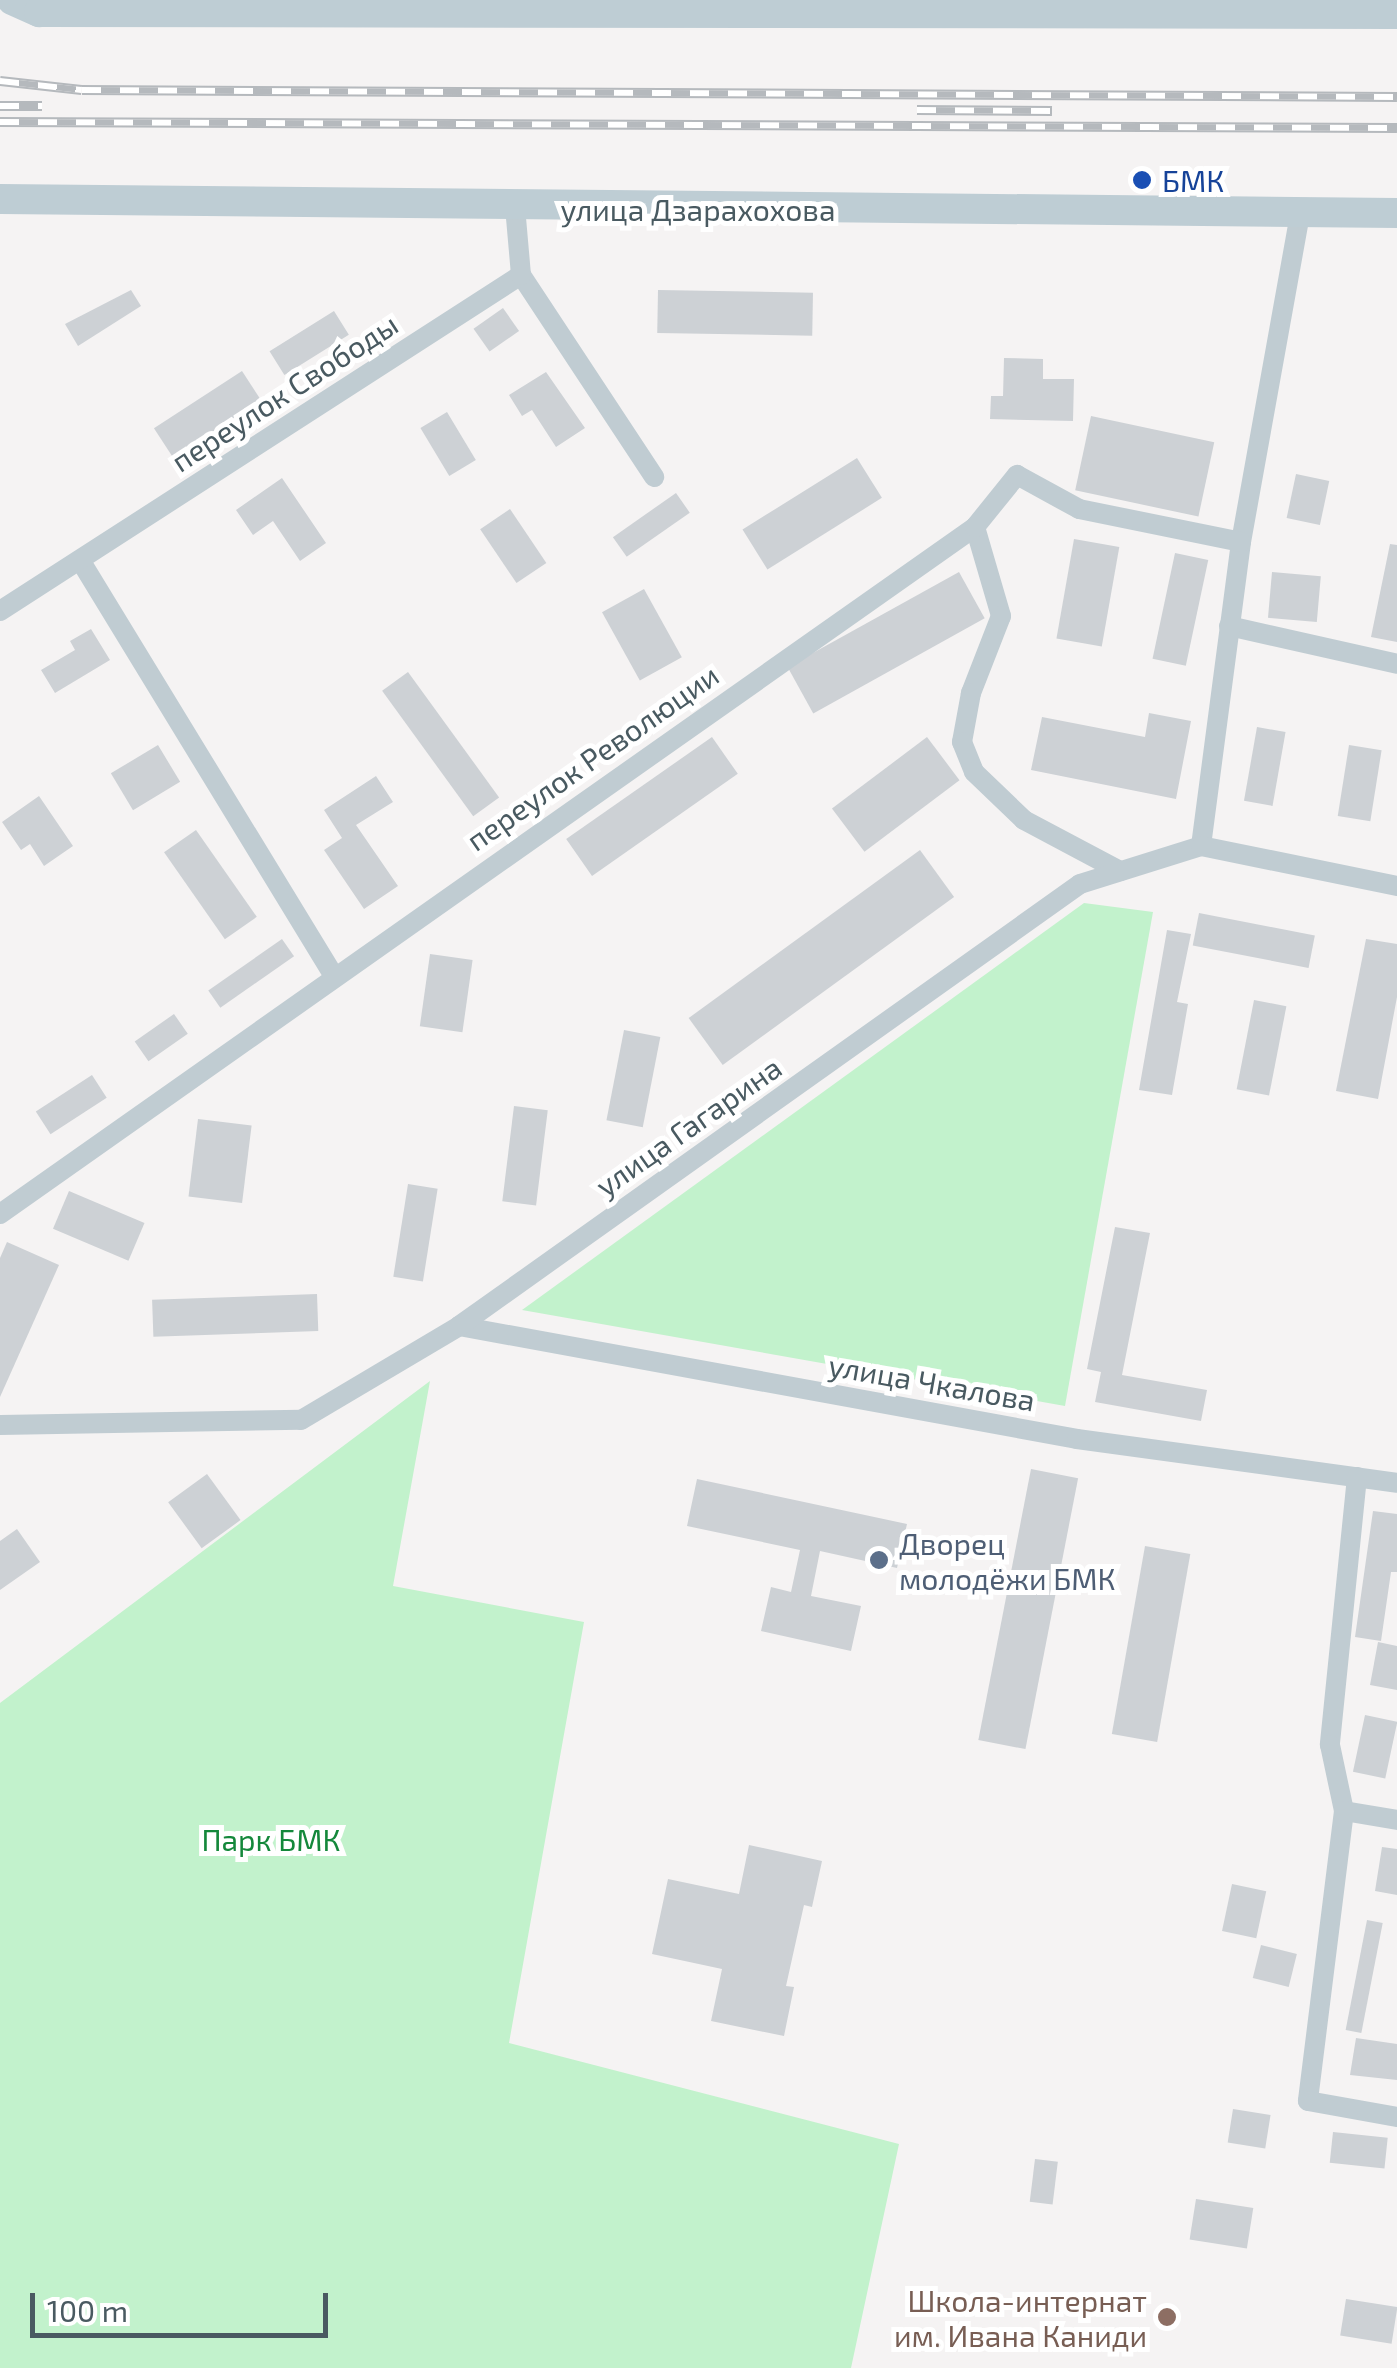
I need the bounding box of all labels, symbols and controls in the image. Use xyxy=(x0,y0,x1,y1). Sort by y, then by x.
place label: БМК xyxy=(1162,162,1224,198)
marker: БМК xyxy=(1131,169,1153,191)
street label: улица Дзарахохова xyxy=(560,191,836,227)
street label: переулок Свободы xyxy=(164,305,404,479)
street label: переулок Революции xyxy=(459,656,725,858)
street label: улица Гагарина xyxy=(588,1049,788,1203)
street label: улица Чкалова xyxy=(826,1346,1038,1418)
place label: Дворец молодёжи БМК xyxy=(899,1525,1116,1596)
marker: Дворец молодёжи БМК xyxy=(868,1549,890,1571)
park label: Парк БМК xyxy=(201,1821,341,1857)
scale bar xyxy=(35,2273,332,2335)
place label: Школа-интернат им. Ивана Каниди xyxy=(894,2282,1147,2352)
text: 100 m xyxy=(47,2292,128,2328)
marker: Школа-интернат им. Ивана Каниди xyxy=(1156,2306,1178,2328)

